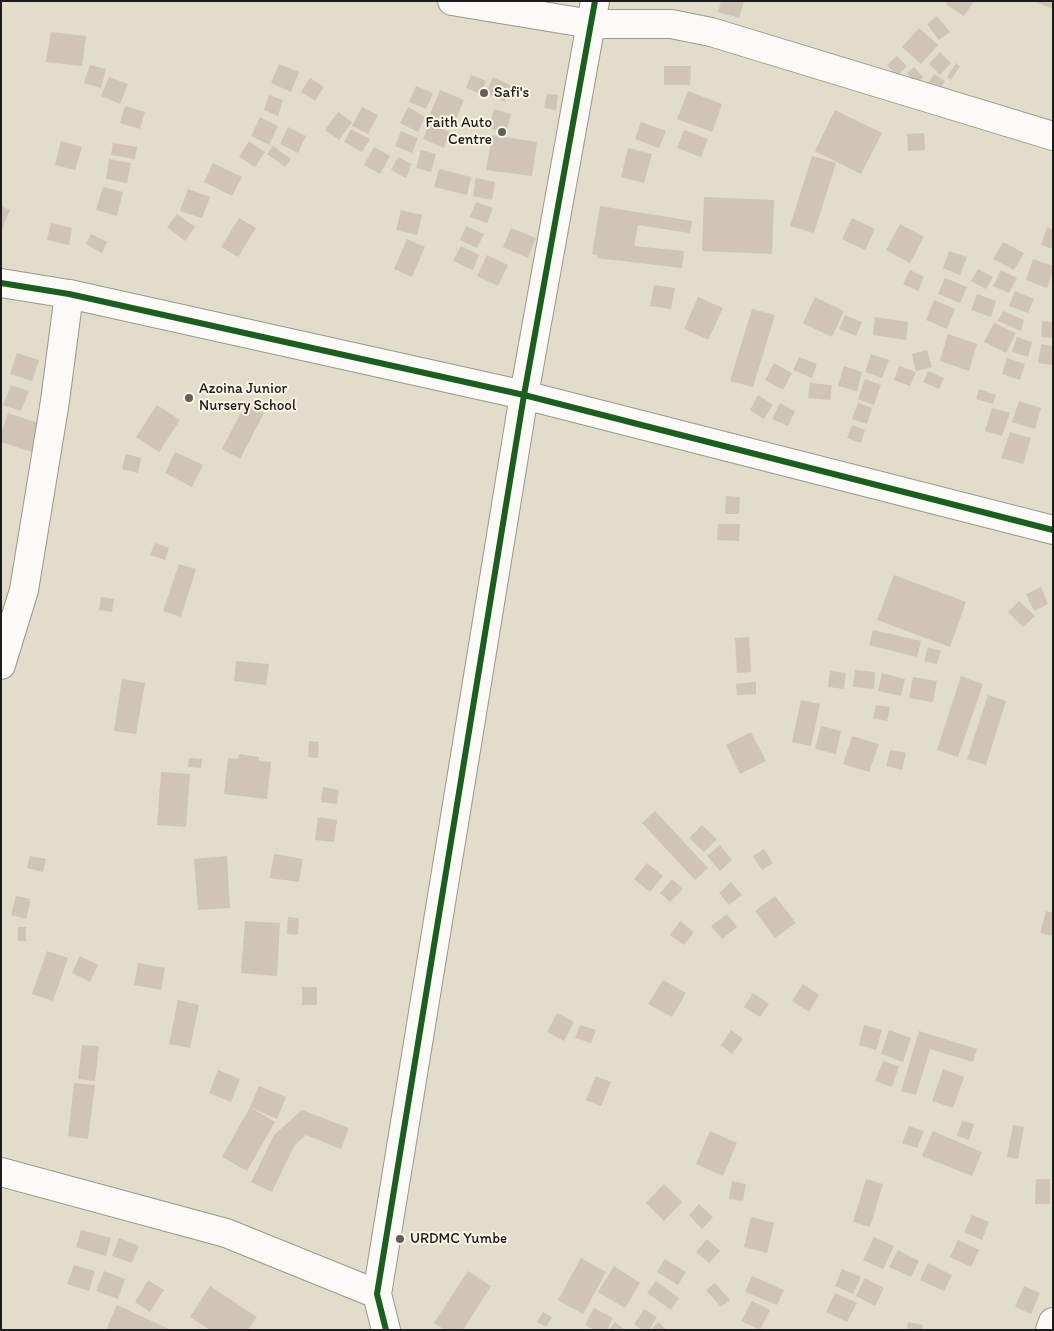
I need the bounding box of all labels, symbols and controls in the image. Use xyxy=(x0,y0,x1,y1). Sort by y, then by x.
place label: Safi's xyxy=(494,84,529,102)
marker: Safi's xyxy=(478,87,490,99)
place label: Faith Auto Centre xyxy=(425,114,492,149)
marker: Faith Auto Centre xyxy=(496,126,508,138)
place label: Azoina Junior Nursery School xyxy=(199,380,296,415)
marker: Azoina Junior Nursery School xyxy=(183,392,195,404)
place label: URDMC Yumbe xyxy=(410,1230,507,1248)
marker: URDMC Yumbe xyxy=(394,1233,406,1245)

